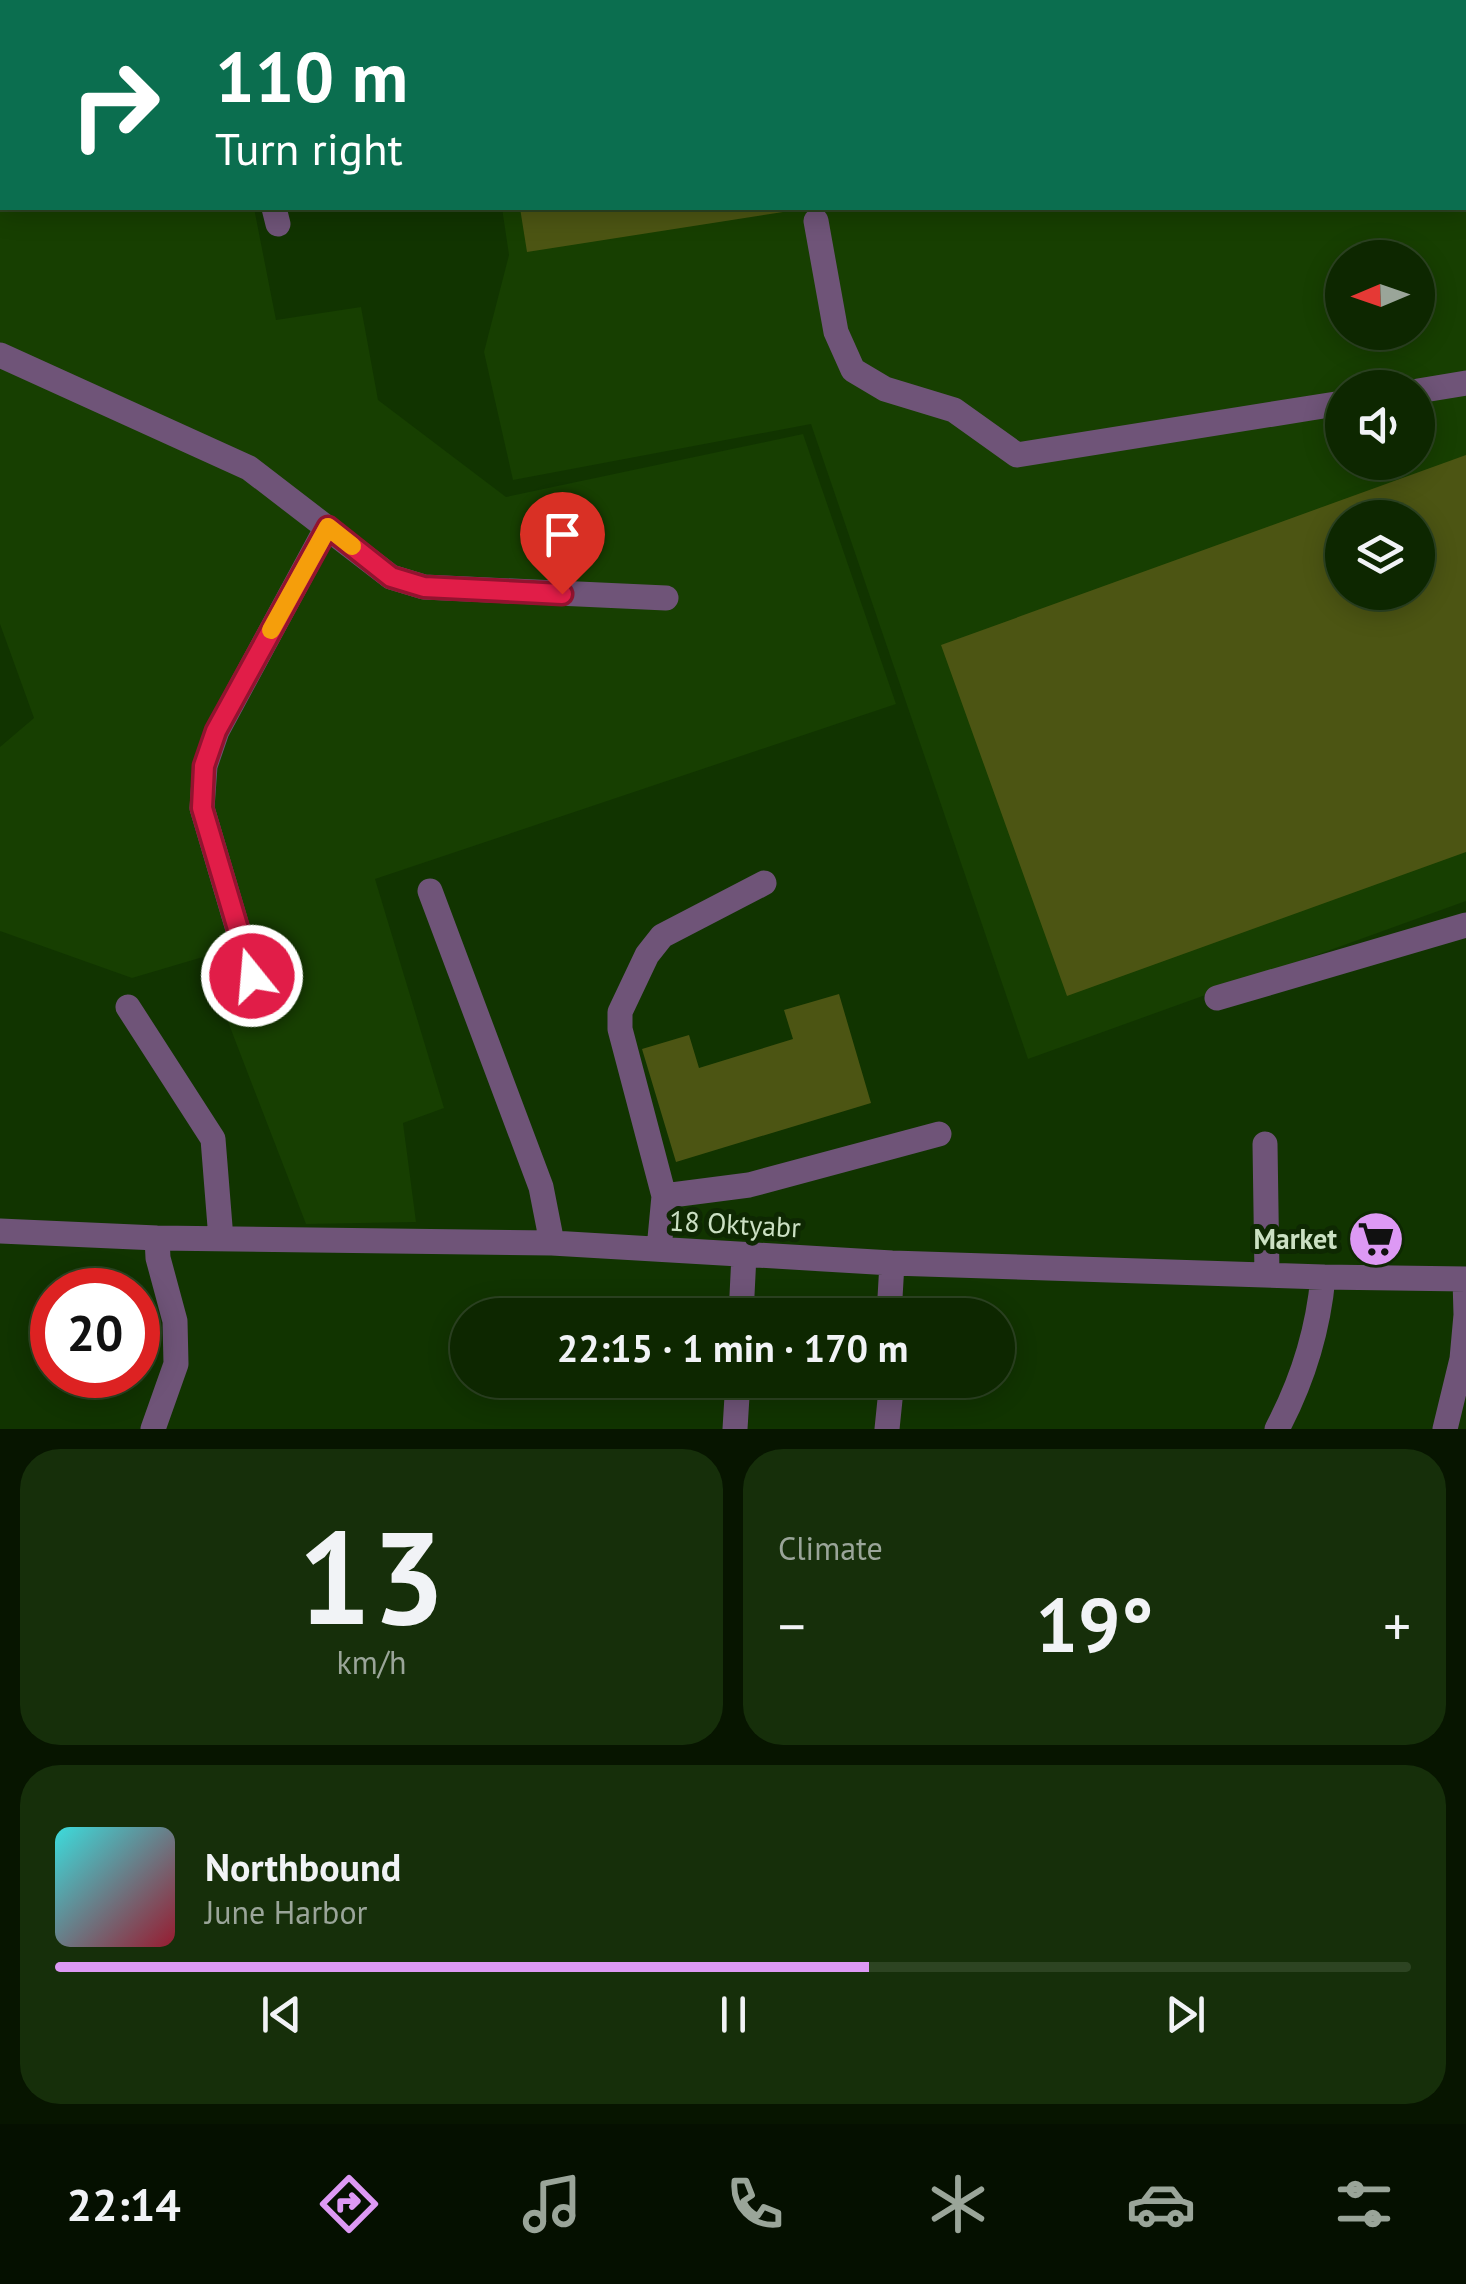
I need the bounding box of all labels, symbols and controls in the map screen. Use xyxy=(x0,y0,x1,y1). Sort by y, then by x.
text: 110 m xyxy=(215,31,408,121)
icon: right xyxy=(50,40,180,170)
text: Turn right xyxy=(215,119,403,177)
north arrow xyxy=(1325,240,1435,350)
map controls xyxy=(1325,240,1435,610)
button: sound xyxy=(1325,370,1435,480)
pin xyxy=(520,492,605,595)
button: layers xyxy=(1325,500,1435,610)
icon: arrive xyxy=(535,507,590,562)
position arrow xyxy=(200,924,304,1028)
street label: 18 Oktyabr xyxy=(668,1202,802,1245)
supermarket icon: Market xyxy=(1346,1209,1406,1269)
place label: Market xyxy=(1253,1220,1337,1257)
speed limit sign: 20 xyxy=(30,1268,160,1398)
text: 22:15 · 1 min · 170 m xyxy=(557,1323,908,1372)
text: 13 xyxy=(298,1492,445,1660)
text: Climate xyxy=(778,1527,883,1569)
text: 19° xyxy=(1036,1576,1153,1673)
text: − xyxy=(778,1590,806,1661)
text: + xyxy=(1383,1590,1411,1661)
text: km/h xyxy=(336,1641,407,1683)
text: Northbound xyxy=(205,1842,401,1891)
text: June Harbor xyxy=(205,1891,367,1933)
icon: previous xyxy=(254,1987,309,2042)
icon: pause xyxy=(706,1987,761,2042)
icon: next xyxy=(1158,1987,1213,2042)
icon: directions xyxy=(314,2169,384,2239)
icon: music xyxy=(517,2169,587,2239)
icon: phone xyxy=(720,2169,790,2239)
icon: climate xyxy=(923,2169,993,2239)
icon: car xyxy=(1126,2169,1196,2239)
icon: filters xyxy=(1329,2169,1399,2239)
text: 22:14 xyxy=(67,2175,181,2233)

